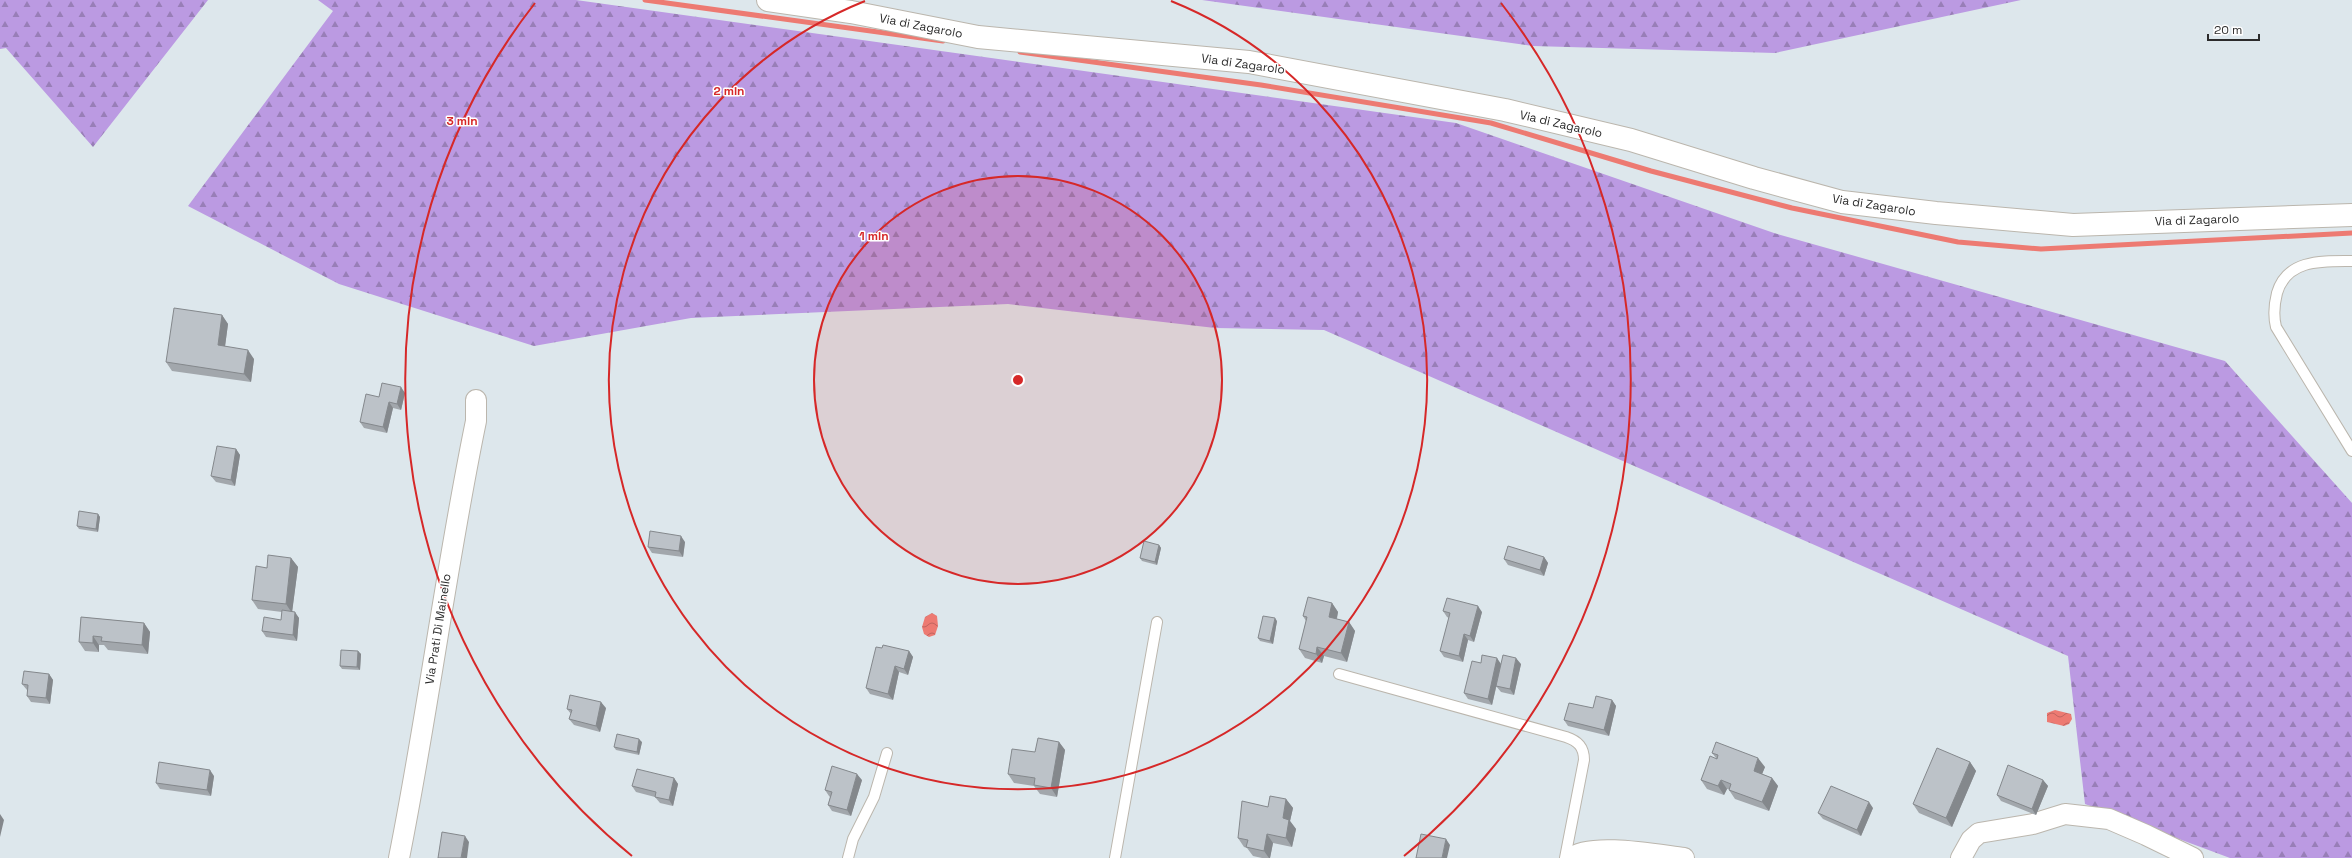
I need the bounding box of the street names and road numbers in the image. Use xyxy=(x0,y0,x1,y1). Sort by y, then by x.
street label: Via di Zagarolo xyxy=(878,10,964,42)
street label: Via di Zagarolo xyxy=(1200,50,1286,78)
street label: Via di Zagarolo xyxy=(1518,107,1604,141)
street label: Via di Zagarolo xyxy=(1831,190,1917,220)
street label: Via di Zagarolo xyxy=(2155,211,2239,229)
street label: Via Prati Di Mainello xyxy=(421,572,455,686)

